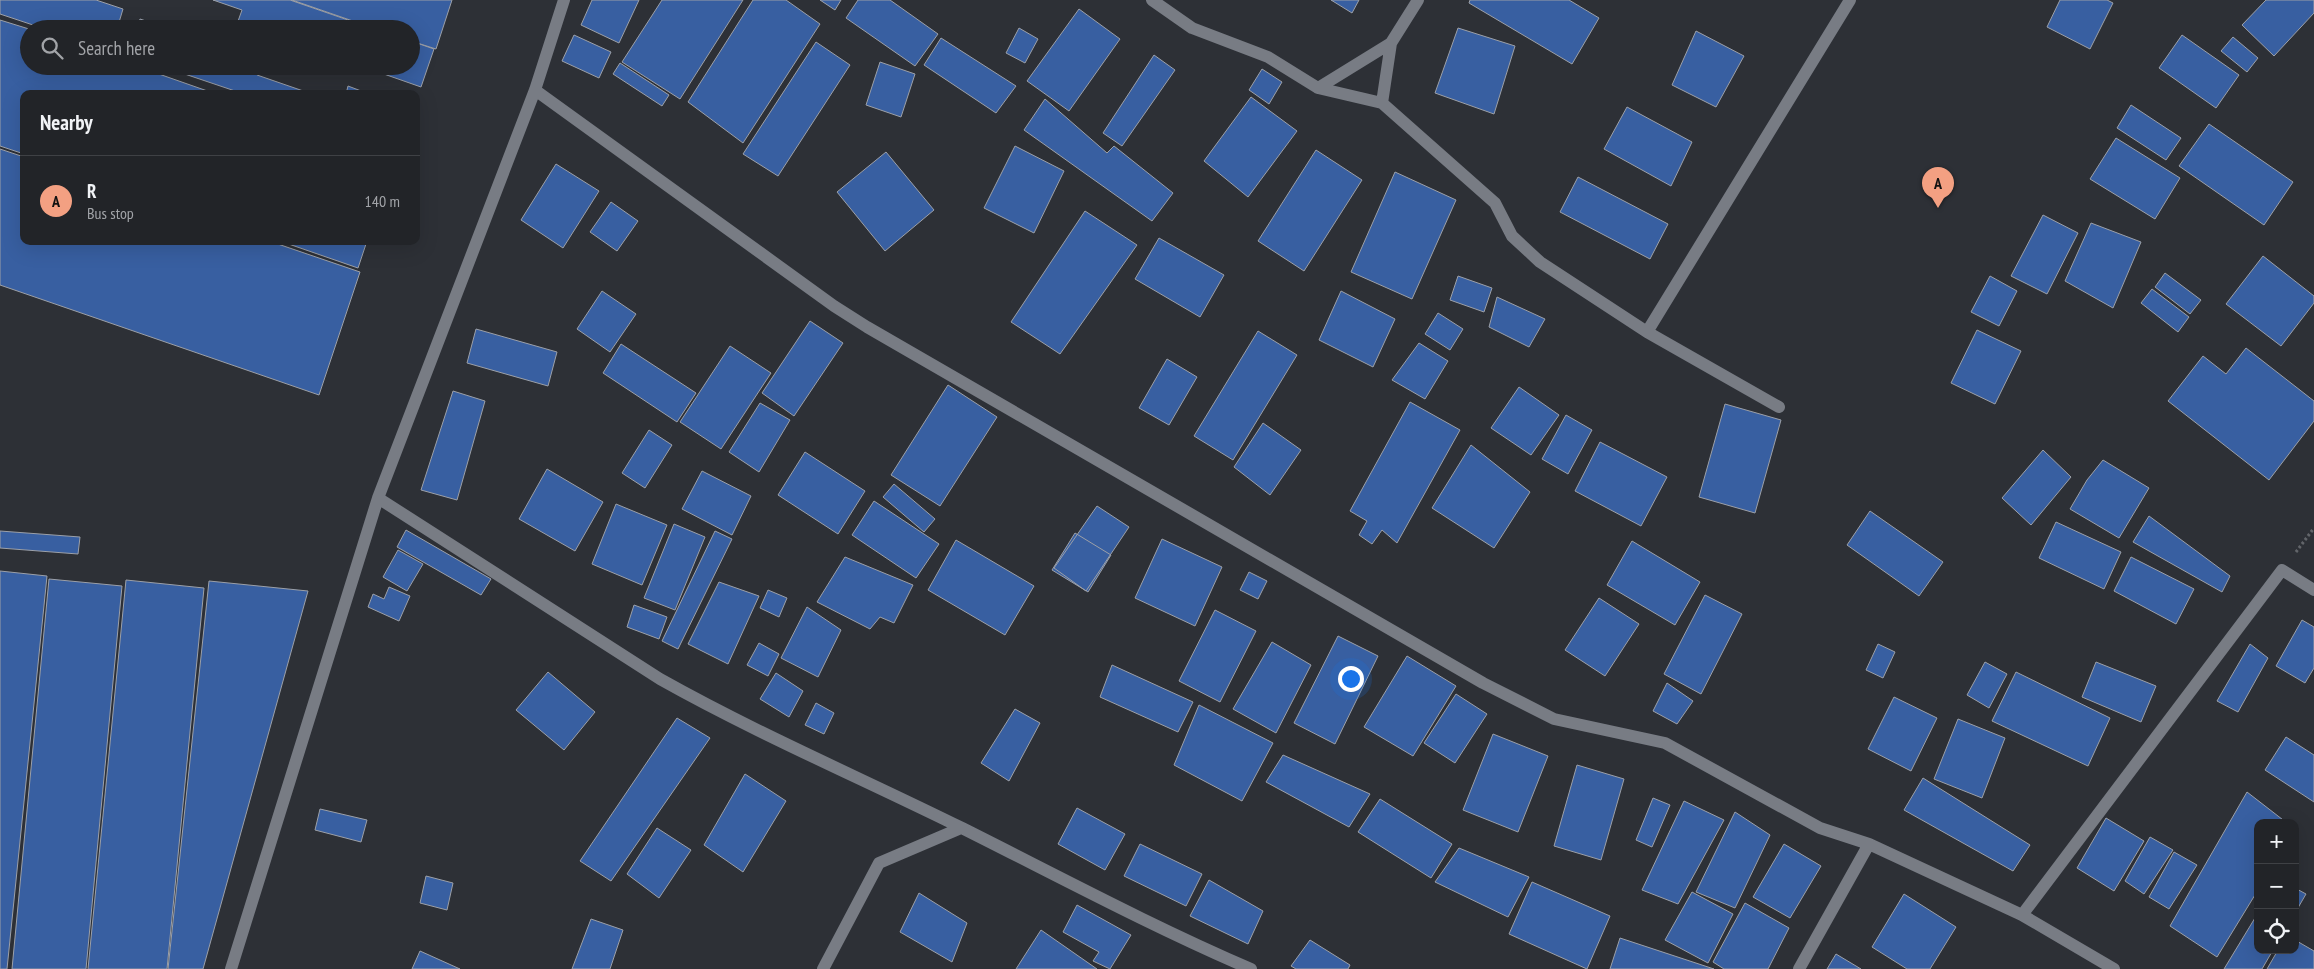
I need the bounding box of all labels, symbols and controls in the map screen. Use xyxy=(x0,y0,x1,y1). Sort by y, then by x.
search box xyxy=(20,20,420,75)
icon: search xyxy=(38,34,66,62)
text: Search here xyxy=(78,36,155,60)
text: Nearby xyxy=(40,109,93,136)
pin: A xyxy=(1922,167,1954,208)
text: R xyxy=(87,179,97,203)
text: A xyxy=(52,191,60,211)
text: 140 m xyxy=(365,191,400,211)
text: Bus stop xyxy=(87,203,134,223)
your location xyxy=(1338,666,1364,692)
map controls xyxy=(2254,819,2299,954)
button: + xyxy=(2254,819,2299,864)
button: − xyxy=(2254,864,2299,909)
button: locate xyxy=(2254,909,2299,954)

